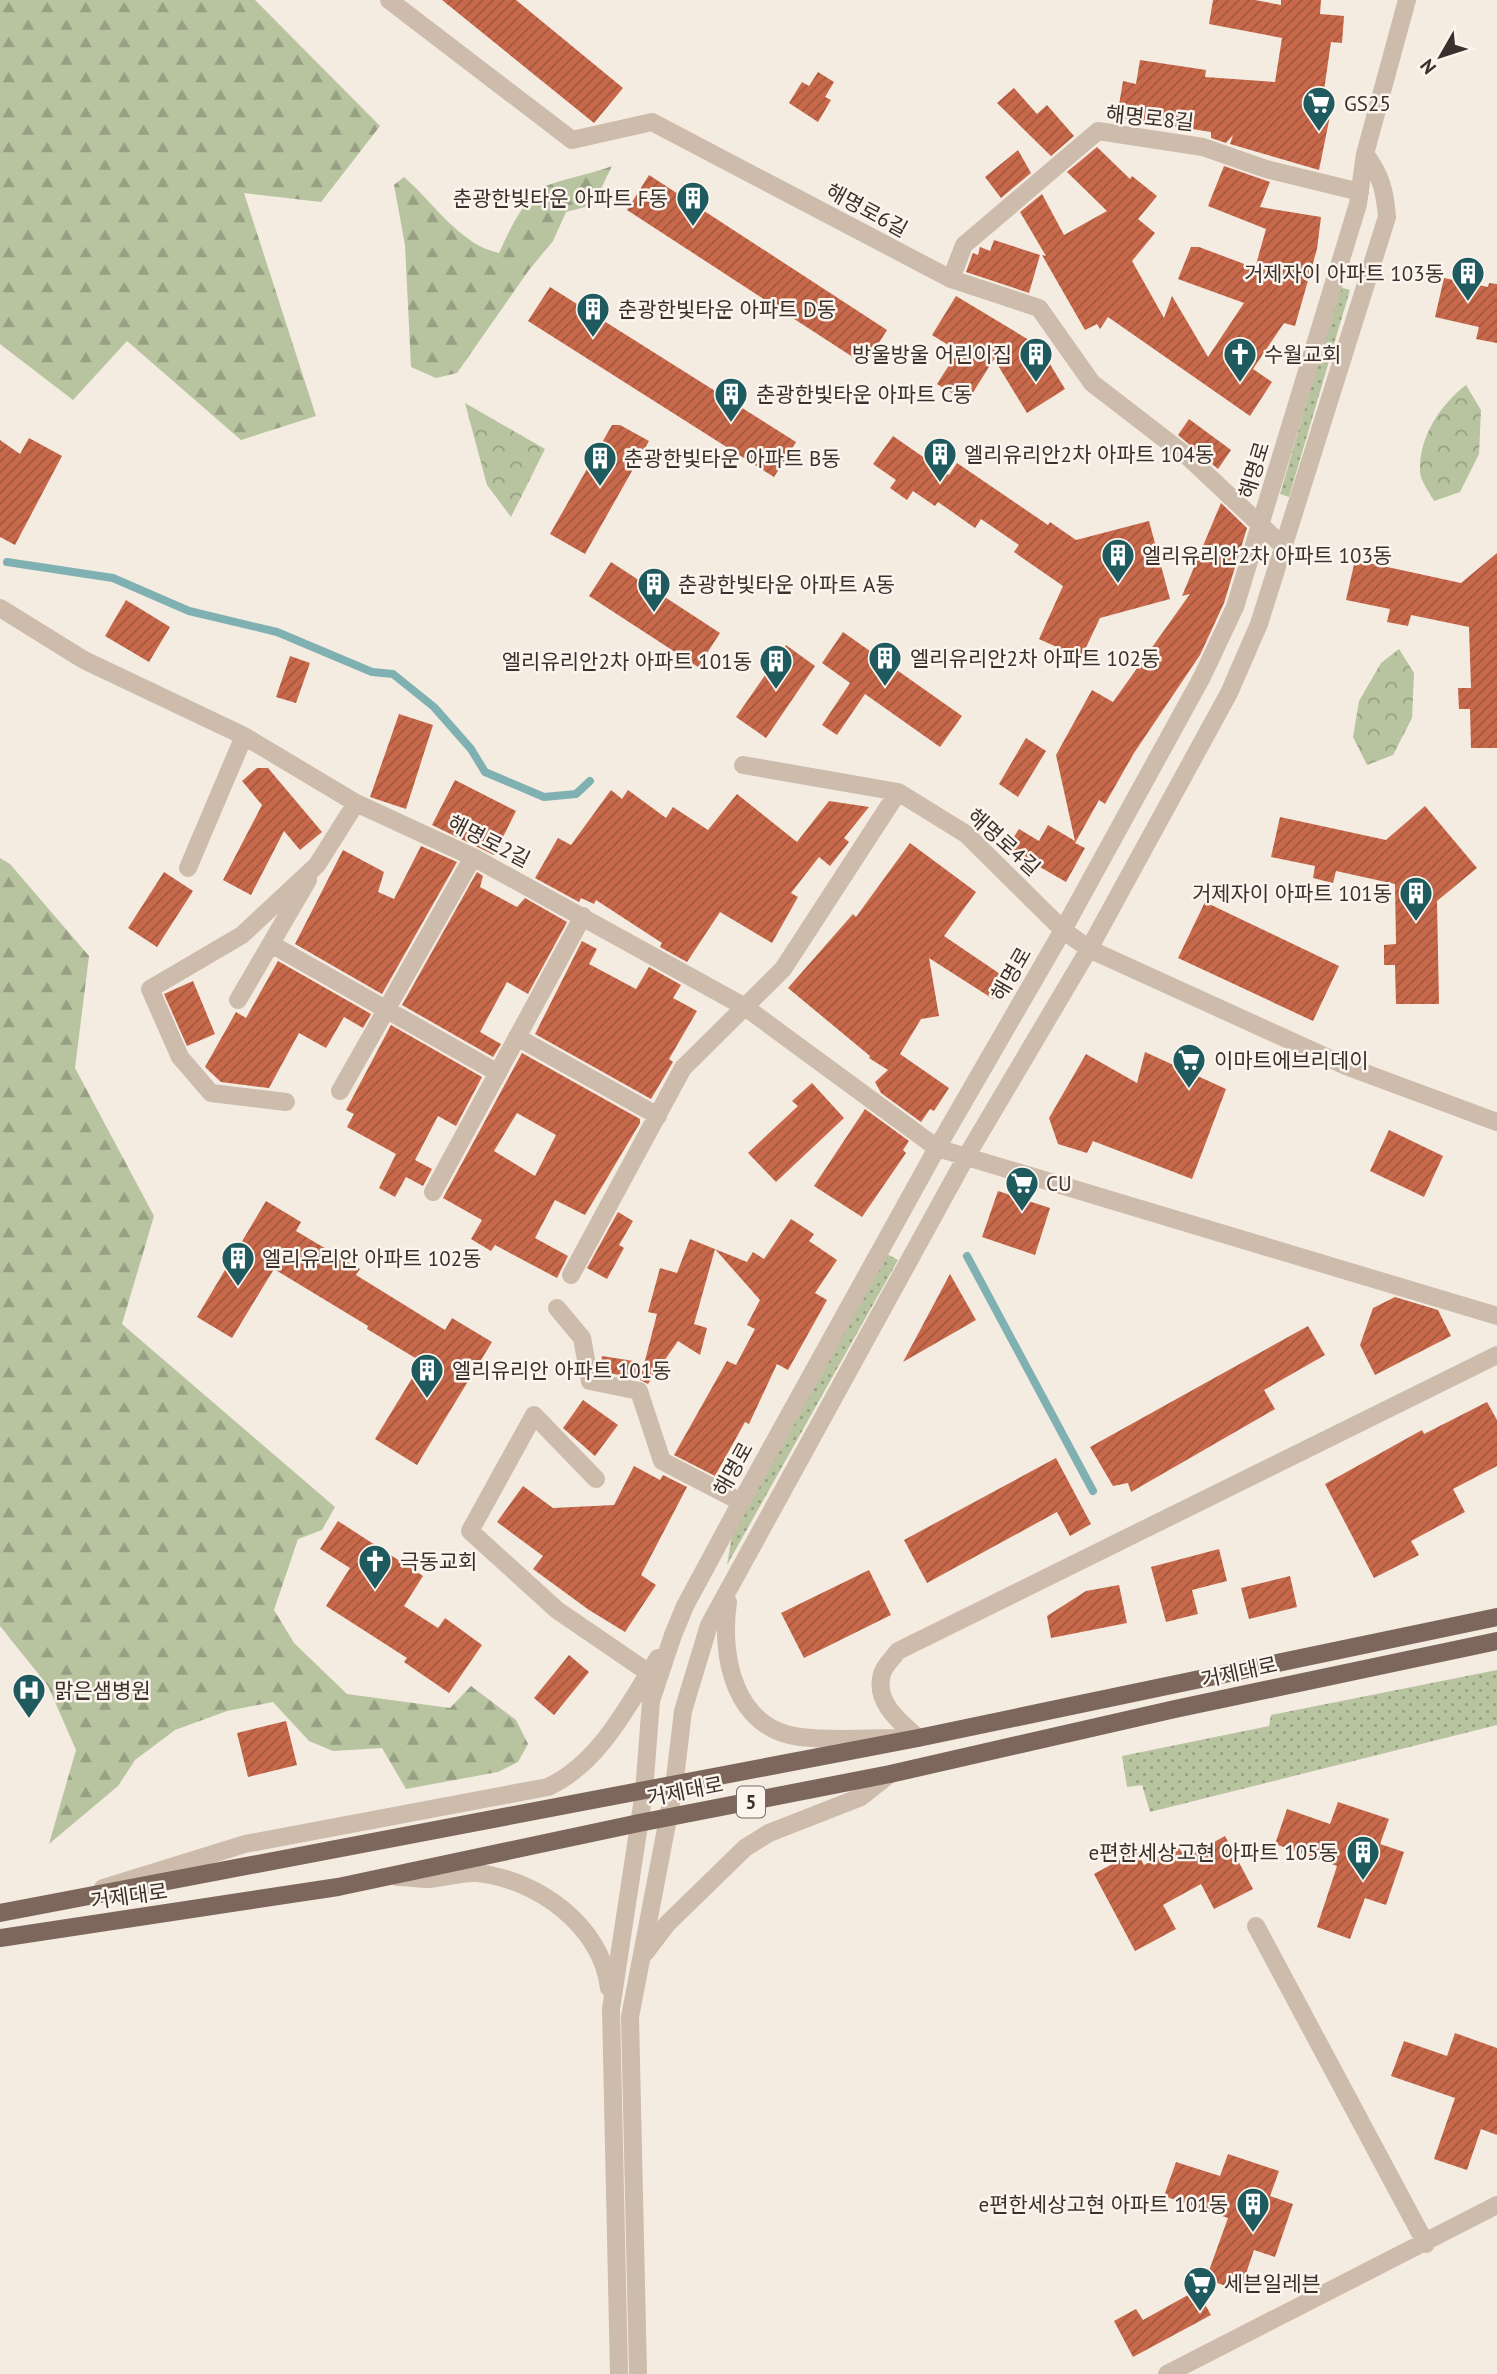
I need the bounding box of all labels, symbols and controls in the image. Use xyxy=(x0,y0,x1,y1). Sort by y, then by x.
north arrow xyxy=(1406,21,1476,91)
text: N xyxy=(1415,54,1441,79)
supermarket icon: GS25 xyxy=(1300,84,1338,133)
place label: GS25 xyxy=(1344,90,1391,117)
street label: 해명로8길 xyxy=(1104,100,1196,136)
street label: 해명로6길 xyxy=(821,177,913,243)
building icon: 춘광한빛타운 아파트 F동 xyxy=(674,179,712,228)
place label: 춘광한빛타운 아파트 F동 xyxy=(453,185,668,212)
building icon: 거제자이 아파트 103동 xyxy=(1449,254,1487,303)
place label: 거제자이 아파트 103동 xyxy=(1244,260,1444,287)
building icon: 춘광한빛타운 아파트 D동 xyxy=(574,290,612,339)
place label: 춘광한빛타운 아파트 D동 xyxy=(618,296,836,323)
building icon: 방울방울 어린이집 xyxy=(1017,335,1055,384)
church icon: 수월교회 xyxy=(1221,335,1259,384)
place label: 방울방울 어린이집 xyxy=(852,341,1012,368)
place label: 수월교회 xyxy=(1264,341,1341,368)
building icon: 춘광한빛타운 아파트 C동 xyxy=(712,375,750,424)
place label: 춘광한빛타운 아파트 C동 xyxy=(756,381,972,408)
building icon: 엘리유리안2차 아파트 104동 xyxy=(921,435,959,484)
street label: 해명로 xyxy=(1233,438,1275,502)
building icon: 춘광한빛타운 아파트 B동 xyxy=(581,439,619,488)
place label: 엘리유리안2차 아파트 104동 xyxy=(964,441,1214,468)
place label: 춘광한빛타운 아파트 B동 xyxy=(624,445,841,472)
building icon: 엘리유리안2차 아파트 103동 xyxy=(1099,536,1137,585)
place label: 엘리유리안2차 아파트 103동 xyxy=(1142,542,1392,569)
building icon: 춘광한빛타운 아파트 A동 xyxy=(635,565,673,614)
place label: 춘광한빛타운 아파트 A동 xyxy=(678,571,895,598)
building icon: 엘리유리안2차 아파트 102동 xyxy=(866,639,904,688)
building icon: 엘리유리안2차 아파트 101동 xyxy=(757,642,795,691)
place label: 엘리유리안2차 아파트 102동 xyxy=(910,645,1160,672)
place label: 엘리유리안2차 아파트 101동 xyxy=(502,648,752,675)
street label: 해명로4길 xyxy=(962,802,1046,882)
street label: 해명로2길 xyxy=(443,809,535,873)
building icon: 거제자이 아파트 101동 xyxy=(1397,874,1435,923)
place label: 거제자이 아파트 101동 xyxy=(1192,880,1392,907)
street label: 해명로 xyxy=(985,942,1037,1006)
supermarket icon: 이마트에브리데이 xyxy=(1170,1041,1208,1090)
place label: 이마트에브리데이 xyxy=(1214,1047,1369,1074)
supermarket icon: CU xyxy=(1003,1164,1041,1213)
place label: CU xyxy=(1046,1170,1072,1197)
building icon: 엘리유리안 아파트 102동 xyxy=(219,1239,257,1288)
place label: 엘리유리안 아파트 102동 xyxy=(262,1245,481,1272)
building icon: 엘리유리안 아파트 101동 xyxy=(408,1351,446,1400)
place label: 엘리유리안 아파트 101동 xyxy=(452,1357,671,1384)
street label: 해명로 xyxy=(707,1437,759,1501)
church icon: 극동교회 xyxy=(356,1542,394,1591)
place label: 극동교회 xyxy=(400,1548,477,1575)
street label: 거제대로 xyxy=(1198,1651,1280,1693)
hospital icon: 맑은샘병원 xyxy=(10,1671,48,1720)
place label: 맑은샘병원 xyxy=(54,1677,151,1704)
street label: 거제대로 xyxy=(644,1770,726,1812)
road number: 5 xyxy=(737,1786,765,1818)
building icon: e편한세상고현 아파트 105동 xyxy=(1344,1833,1382,1882)
place label: e편한세상고현 아파트 105동 xyxy=(1089,1839,1338,1866)
street label: 거제대로 xyxy=(89,1877,169,1915)
building icon: e편한세상고현 아파트 101동 xyxy=(1234,2185,1272,2234)
place label: e편한세상고현 아파트 101동 xyxy=(979,2191,1228,2218)
supermarket icon: 세븐일레븐 xyxy=(1181,2264,1219,2313)
place label: 세븐일레븐 xyxy=(1224,2270,1321,2297)

